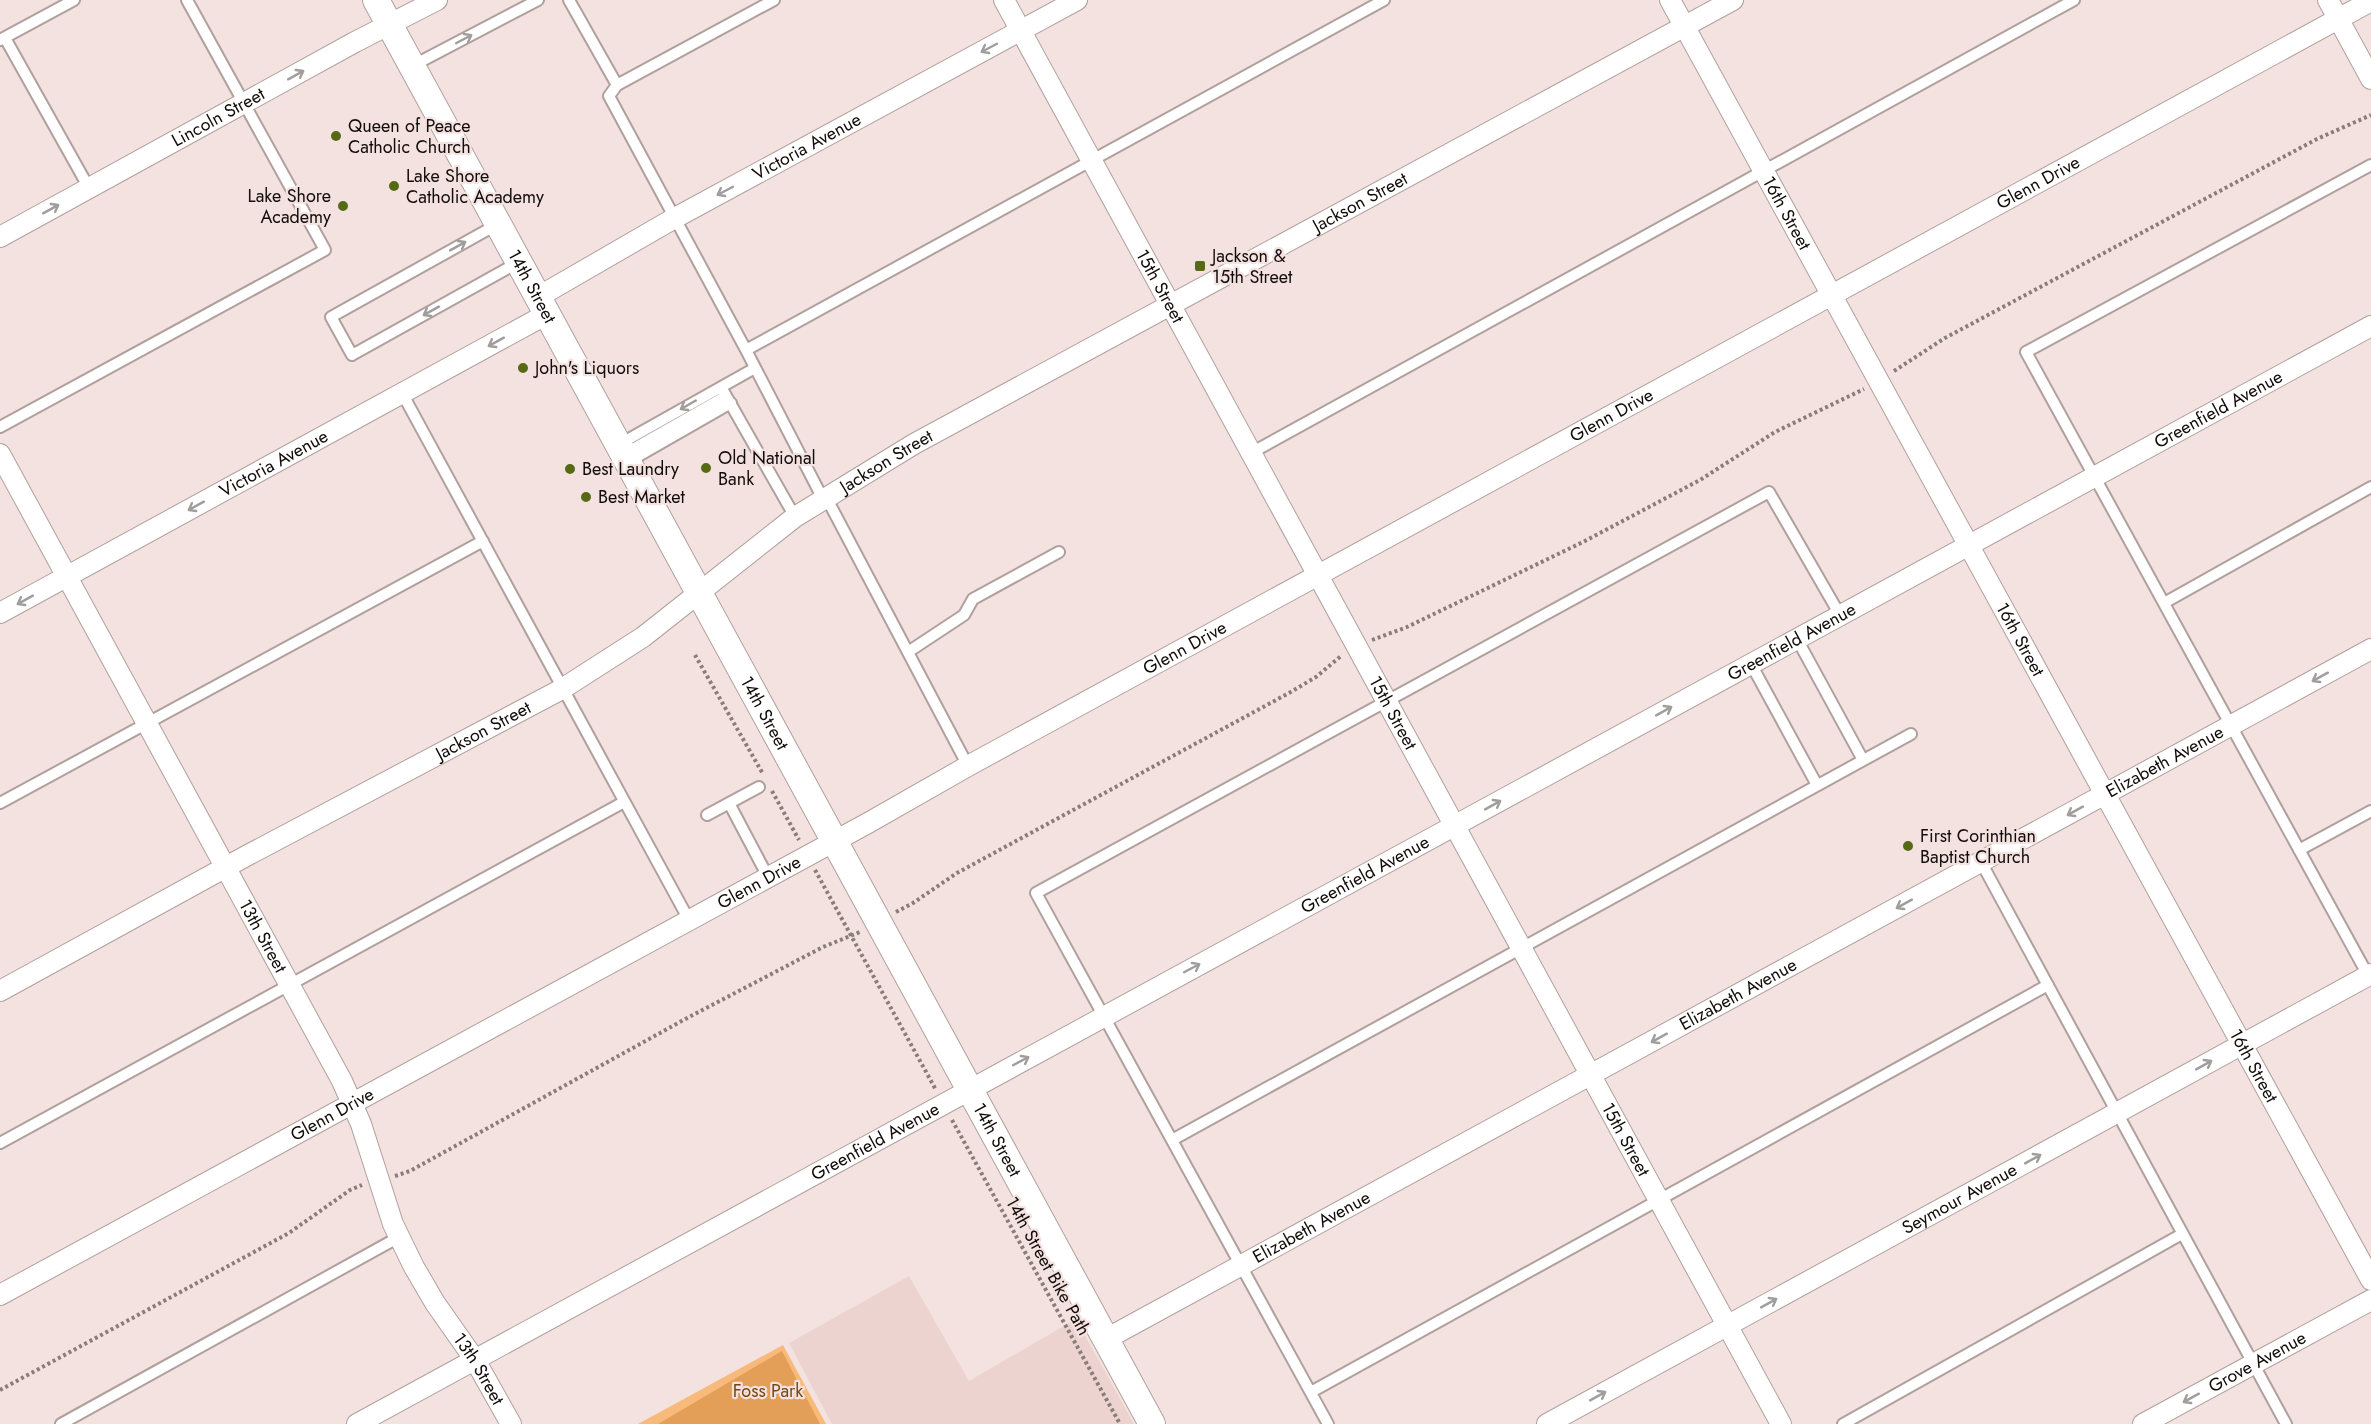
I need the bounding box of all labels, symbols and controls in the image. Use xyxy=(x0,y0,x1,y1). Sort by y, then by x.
one-way arrow xyxy=(454,33,472,44)
one-way arrow xyxy=(981,42,998,54)
one-way arrow xyxy=(287,69,304,81)
street label: Lincoln Street xyxy=(167,81,270,153)
street label: Victoria Avenue xyxy=(748,106,866,187)
place label: Queen of Peace Catholic Church xyxy=(348,113,471,160)
marker: Queen of Peace Catholic Church xyxy=(329,129,343,143)
street label: Glenn Drive xyxy=(1992,149,2085,216)
place label: Lake Shore Catholic Academy xyxy=(406,163,544,210)
street label: Jackson Street xyxy=(1306,166,1413,239)
street label: 16th Street xyxy=(1756,172,1818,255)
marker: Lake Shore Catholic Academy xyxy=(387,179,401,193)
place label: Lake Shore Academy xyxy=(248,183,331,230)
one-way arrow xyxy=(717,186,735,197)
marker: Lake Shore Academy xyxy=(336,199,350,213)
one-way arrow xyxy=(42,203,60,214)
one-way arrow xyxy=(449,240,466,252)
place label: Jackson & 15th Street xyxy=(1210,243,1293,290)
street label: 14th Street xyxy=(501,245,563,329)
street label: 15th Street xyxy=(1129,245,1191,328)
marker: Jackson & 15th Street xyxy=(1193,259,1207,273)
one-way arrow xyxy=(423,306,440,318)
one-way arrow xyxy=(487,337,505,348)
place label: John's Liquors xyxy=(533,355,639,381)
marker: John's Liquors xyxy=(516,361,530,375)
street label: Greenfield Avenue xyxy=(2149,364,2287,455)
street label: Glenn Drive xyxy=(1565,382,1658,449)
one-way arrow xyxy=(680,400,698,411)
street label: Victoria Avenue xyxy=(215,423,333,504)
street label: Jackson Street xyxy=(833,423,938,500)
place label: Old National Bank xyxy=(718,445,816,492)
place label: Best Laundry xyxy=(582,456,679,482)
marker: Old National Bank xyxy=(699,461,713,475)
marker: Best Laundry xyxy=(563,462,577,476)
place label: Best Market xyxy=(598,484,686,510)
marker: Best Market xyxy=(579,490,593,504)
one-way arrow xyxy=(187,501,205,512)
one-way arrow xyxy=(16,595,34,606)
street label: Greenfield Avenue xyxy=(1723,596,1861,687)
street label: 16th Street xyxy=(1989,598,2051,682)
street label: Glenn Drive xyxy=(1138,614,1231,681)
street label: 14th Street xyxy=(734,671,796,755)
street label: 15th Street xyxy=(1362,671,1424,755)
one-way arrow xyxy=(2311,672,2329,683)
street label: Jackson Street xyxy=(429,694,536,767)
one-way arrow xyxy=(1655,705,1672,717)
street label: Elizabeth Avenue xyxy=(2101,719,2228,804)
one-way arrow xyxy=(1484,799,1501,811)
one-way arrow xyxy=(2067,805,2084,817)
place label: First Corinthian Baptist Church xyxy=(1920,823,2036,870)
street label: Greenfield Avenue xyxy=(1296,829,1434,920)
marker: First Corinthian Baptist Church xyxy=(1901,839,1915,853)
street label: Glenn Drive xyxy=(713,849,806,916)
street label: 13th Street xyxy=(232,895,294,978)
one-way arrow xyxy=(1895,899,1913,910)
street label: Elizabeth Avenue xyxy=(1675,952,1802,1037)
one-way arrow xyxy=(1183,962,1200,974)
street label: 16th Street xyxy=(2223,1024,2285,1108)
one-way arrow xyxy=(1651,1032,1668,1044)
one-way arrow xyxy=(1012,1055,1029,1067)
one-way arrow xyxy=(2194,1059,2212,1070)
street label: Glenn Drive xyxy=(286,1081,379,1148)
street label: Greenfield Avenue xyxy=(806,1096,944,1187)
street label: 14th Street xyxy=(966,1098,1028,1182)
street label: 15th Street xyxy=(1595,1098,1657,1182)
one-way arrow xyxy=(2023,1153,2041,1164)
street label: Seymour Avenue xyxy=(1897,1157,2022,1241)
street label: Elizabeth Avenue xyxy=(1248,1184,1375,1270)
street label: 14th Street Bike Path xyxy=(999,1192,1097,1340)
one-way arrow xyxy=(1760,1297,1777,1309)
street label: Grove Avenue xyxy=(2204,1325,2311,1399)
street label: 13th Street xyxy=(447,1328,511,1410)
park label: Foss Park xyxy=(733,1378,803,1404)
one-way arrow xyxy=(1589,1390,1606,1402)
one-way arrow xyxy=(2182,1393,2200,1404)

